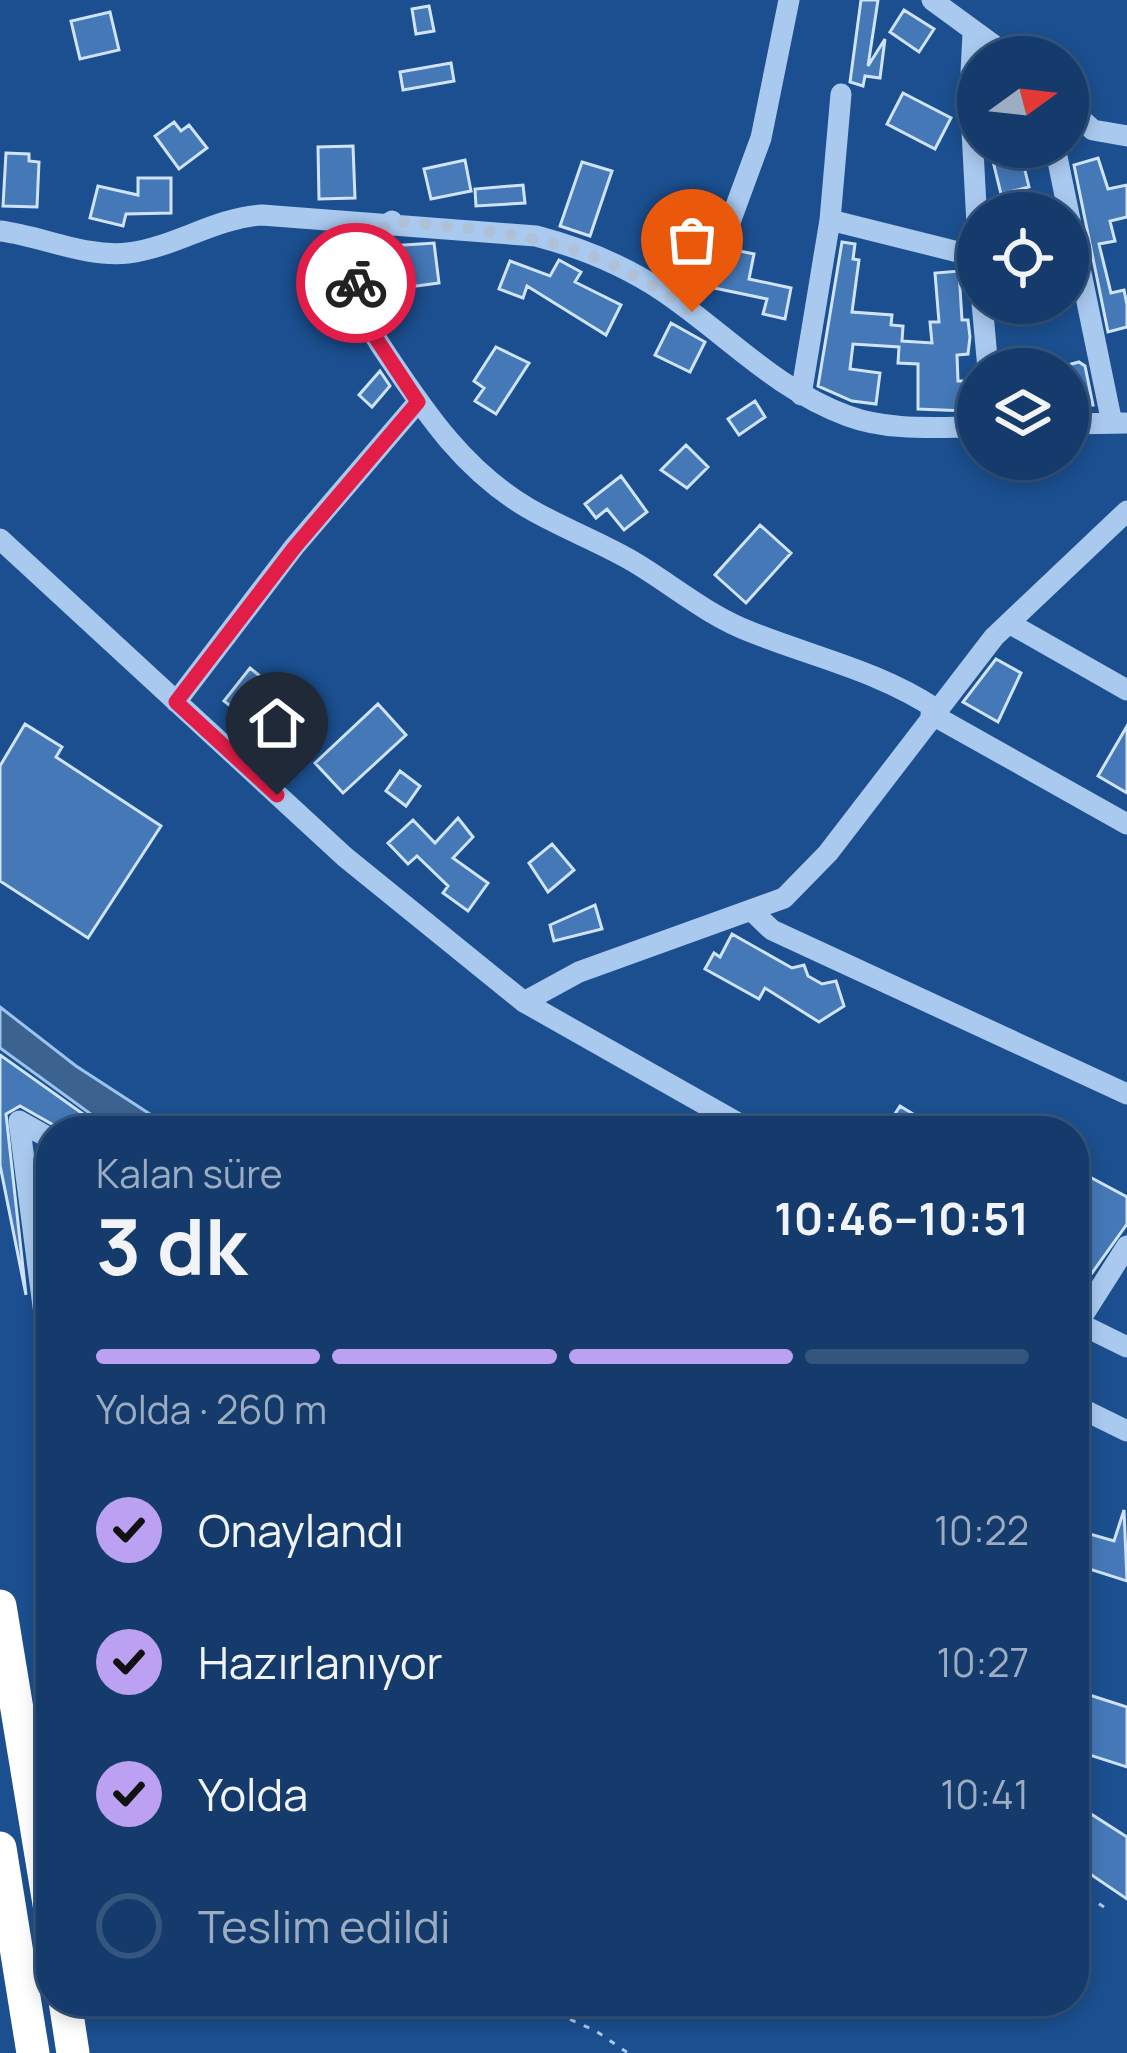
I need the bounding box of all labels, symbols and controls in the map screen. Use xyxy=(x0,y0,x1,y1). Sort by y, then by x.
north arrow xyxy=(957,36,1089,168)
map controls xyxy=(957,36,1089,480)
pin xyxy=(641,189,743,312)
button: locate xyxy=(957,192,1089,324)
icon: bag xyxy=(659,207,725,273)
courier xyxy=(296,223,416,343)
icon: bike xyxy=(323,250,389,316)
button: layers xyxy=(957,348,1089,480)
pin xyxy=(226,672,328,795)
icon: home xyxy=(244,690,310,756)
text: Kalan süre xyxy=(96,1146,283,1200)
text: 10:46–10:51 xyxy=(774,1187,1029,1249)
text: 3 dk xyxy=(96,1192,247,1298)
text: Yolda · 260 m xyxy=(96,1382,327,1436)
icon: check xyxy=(96,1497,162,1563)
text: Onaylandı xyxy=(198,1499,404,1561)
text: 10:22 xyxy=(934,1503,1029,1557)
icon: check xyxy=(96,1629,162,1695)
text: Hazırlanıyor xyxy=(198,1631,443,1693)
text: 10:27 xyxy=(937,1635,1029,1689)
icon: check xyxy=(96,1761,162,1827)
text: Yolda xyxy=(198,1763,308,1825)
text: 10:41 xyxy=(940,1767,1029,1821)
text: Teslim edildi xyxy=(198,1895,451,1957)

